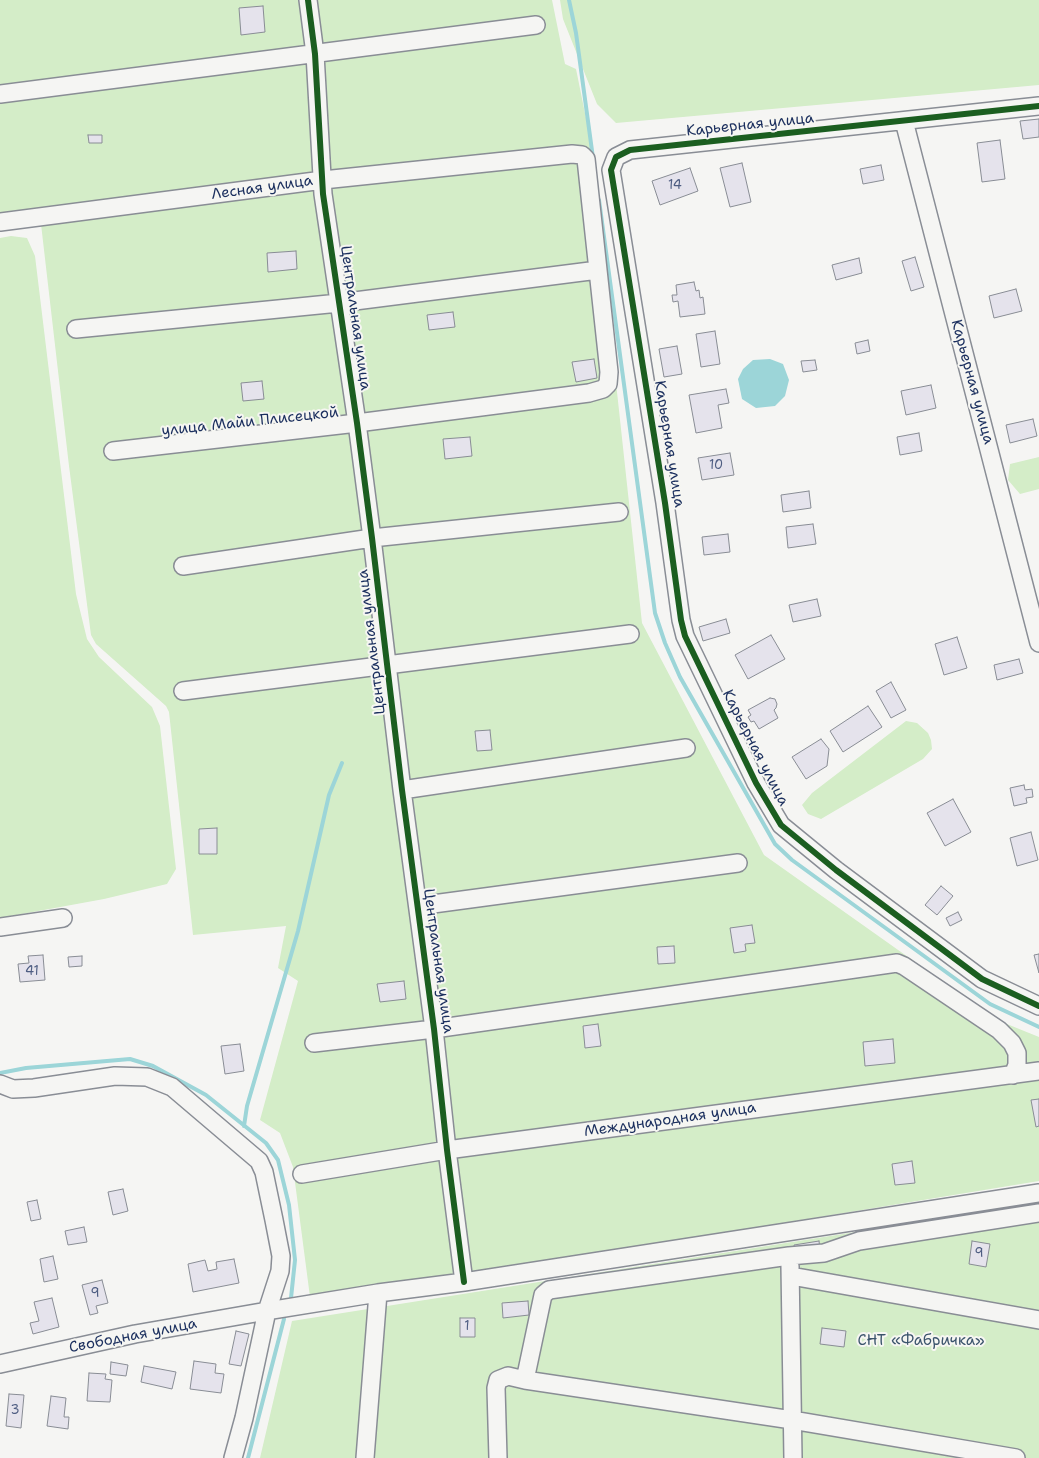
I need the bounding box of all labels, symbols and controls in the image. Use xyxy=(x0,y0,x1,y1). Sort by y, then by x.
street label: Карьерная улица xyxy=(685,109,815,141)
street label: Лесная улица xyxy=(210,172,314,204)
house number: 14 xyxy=(668,178,682,194)
street label: Центральная улица xyxy=(336,244,374,392)
street label: Карьерная улица xyxy=(947,318,997,446)
street label: Карьерная улица xyxy=(650,379,688,509)
street label: улица Майи Плисецкой xyxy=(161,404,339,440)
house number: 10 xyxy=(709,458,723,474)
street label: Центральная улица xyxy=(354,568,390,716)
street label: Карьерная улица xyxy=(718,687,792,809)
street label: Центральная улица xyxy=(419,887,457,1035)
house number: 41 xyxy=(25,964,39,980)
street label: Международная улица xyxy=(583,1099,757,1141)
house number: 9 xyxy=(974,1246,984,1262)
house number: 9 xyxy=(90,1286,100,1302)
street label: Свободная улица xyxy=(68,1315,198,1357)
house number: 1 xyxy=(464,1319,470,1335)
park label: СНТ «Фабричка» xyxy=(858,1332,984,1350)
house number: 3 xyxy=(10,1403,20,1419)

